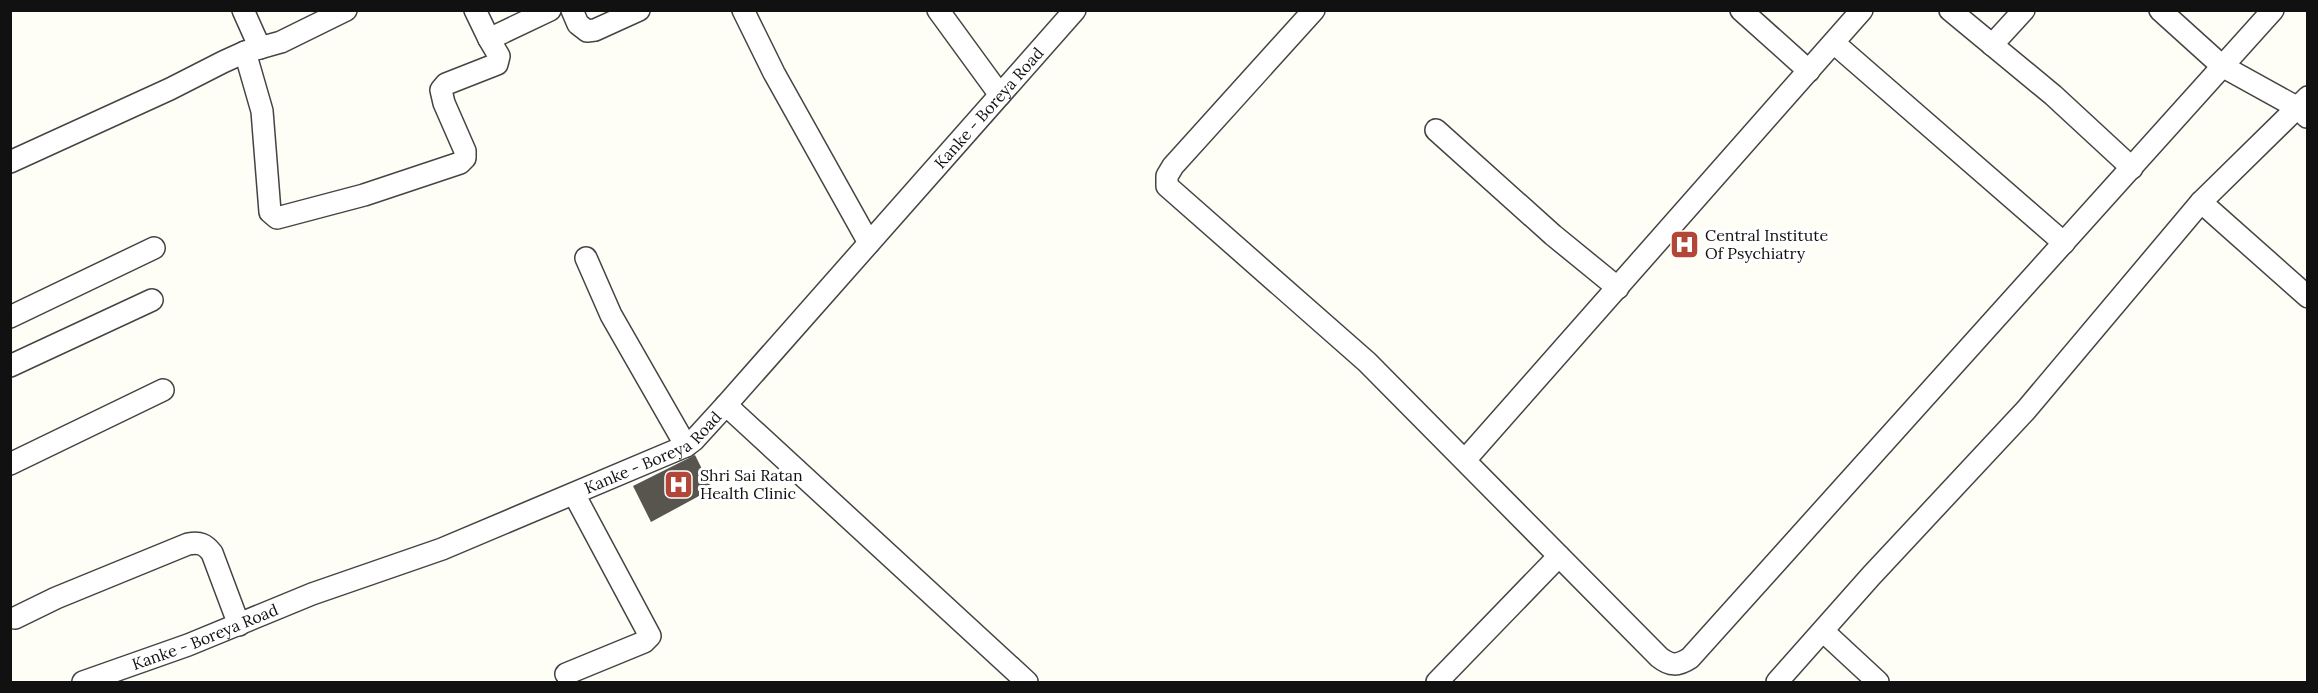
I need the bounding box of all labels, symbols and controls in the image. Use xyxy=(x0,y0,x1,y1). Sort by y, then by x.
street label: Kanke - Boreya Road xyxy=(930,43,1048,172)
place label: Central Institute Of Psychiatry xyxy=(1705,225,1828,263)
hospital icon: Central Institute Of Psychiatry xyxy=(1668,228,1700,260)
street label: Kanke - Boreya Road xyxy=(581,407,726,498)
place label: Shri Sai Ratan Health Clinic xyxy=(700,465,803,503)
hospital icon: Shri Sai Ratan Health Clinic xyxy=(663,468,695,500)
street label: Kanke - Boreya Road xyxy=(129,599,281,674)

